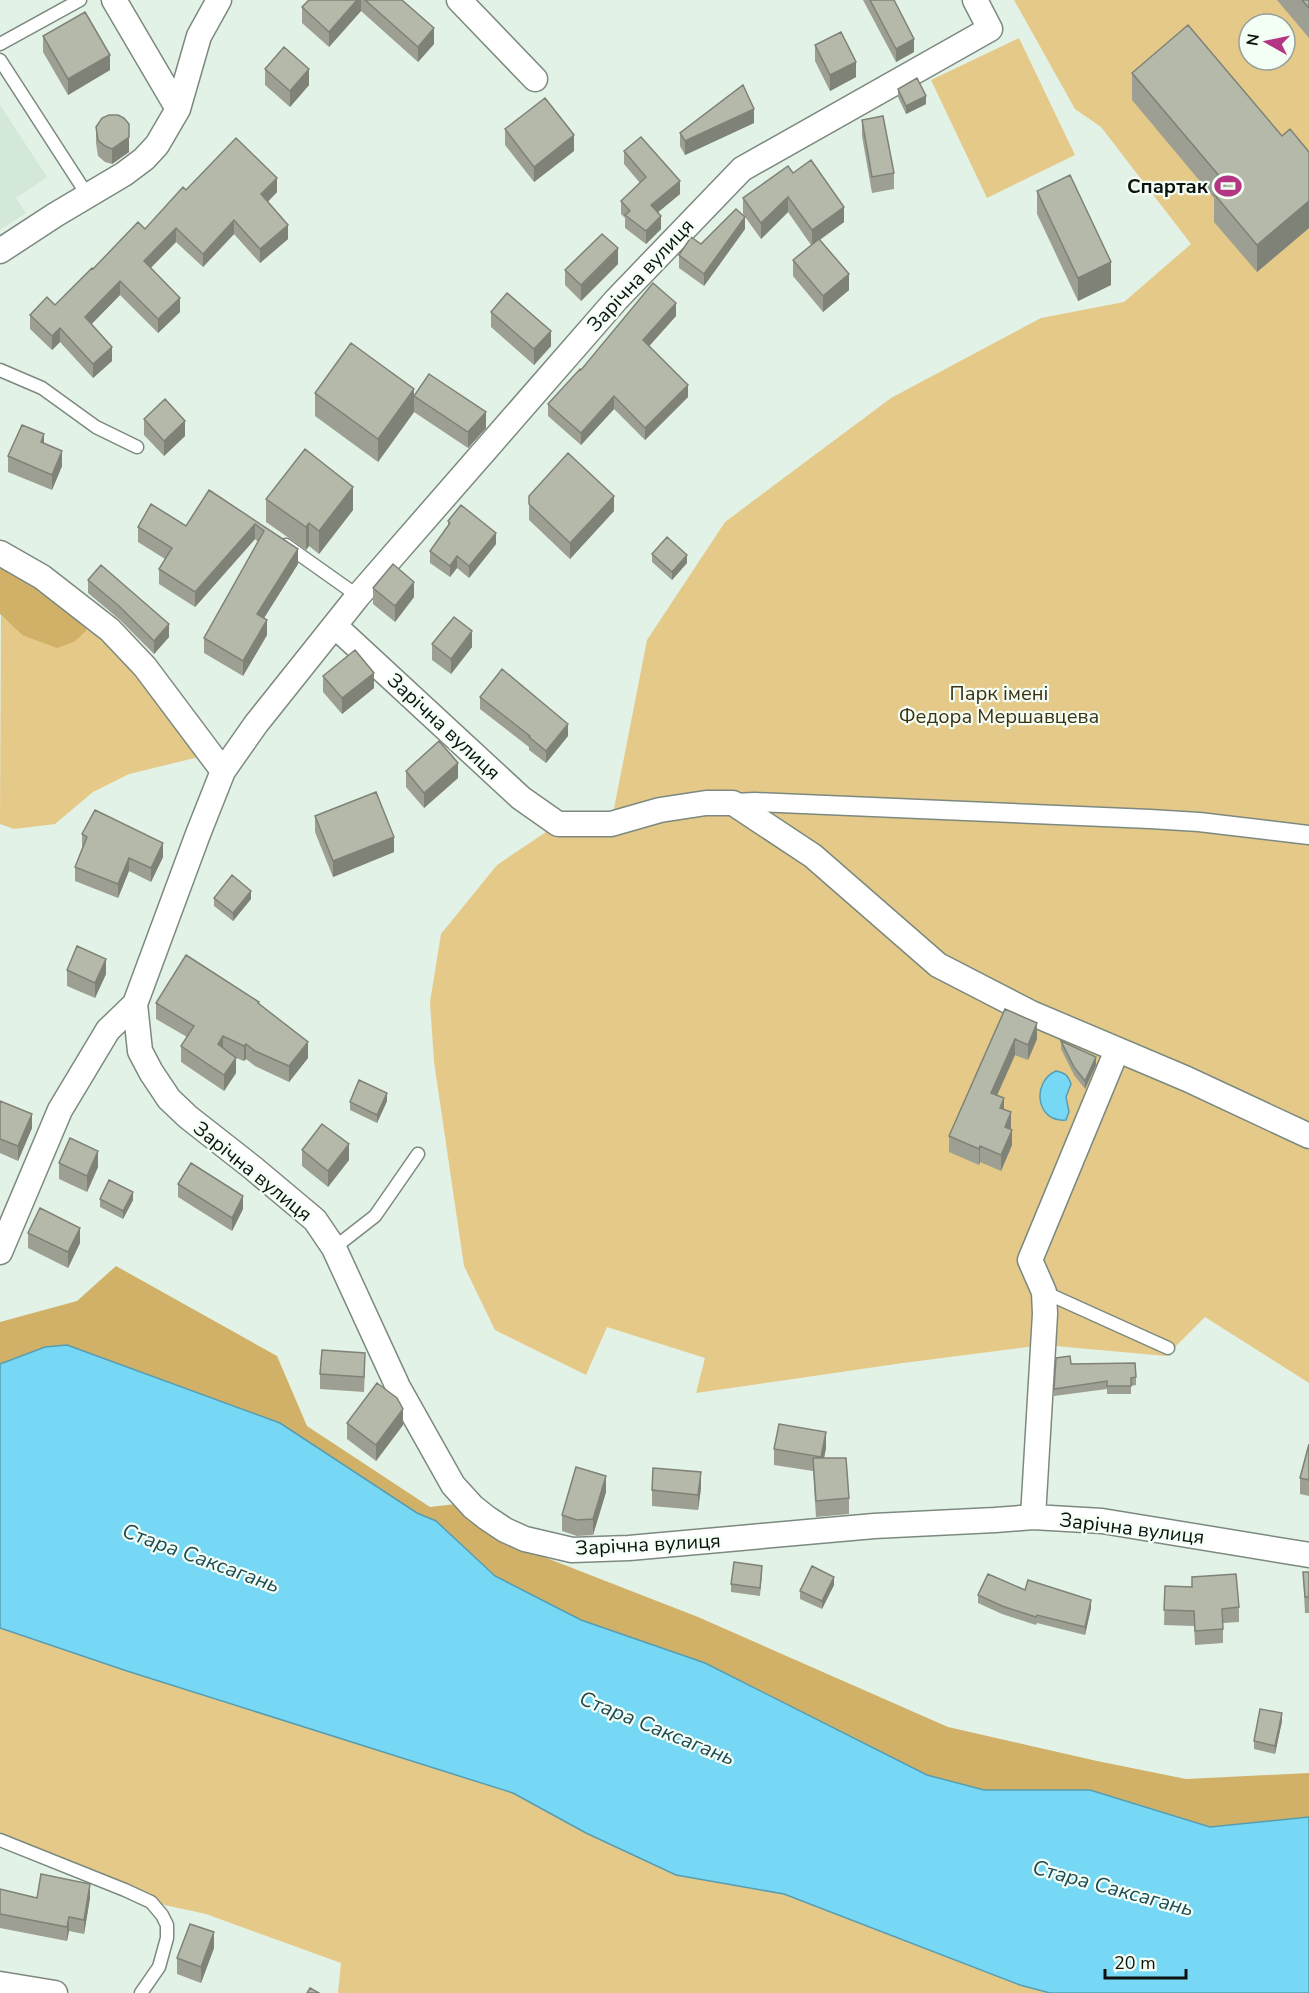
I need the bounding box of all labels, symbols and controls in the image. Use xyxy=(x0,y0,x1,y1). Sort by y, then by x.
north arrow xyxy=(1237,12,1297,72)
text: N xyxy=(1241,32,1265,47)
sports icon: Спартак xyxy=(1213,171,1243,201)
place label: Спартак xyxy=(1127,173,1209,200)
street label: Зарічна вулиця xyxy=(581,213,700,338)
street label: Зарічна вулиця xyxy=(381,667,506,786)
park label: Парк імені Федора Мершавцева xyxy=(899,680,1099,730)
street label: Зарічна вулиця xyxy=(188,1115,318,1228)
street label: Зарічна вулиця xyxy=(1058,1506,1206,1551)
water label: Стара Саксагань xyxy=(118,1517,284,1599)
street label: Зарічна вулиця xyxy=(575,1527,721,1562)
water label: Стара Саксагань xyxy=(575,1684,739,1772)
water label: Стара Саксагань xyxy=(1029,1853,1197,1923)
scale bar xyxy=(1105,1942,1186,1980)
text: 20 m xyxy=(1114,1951,1156,1975)

